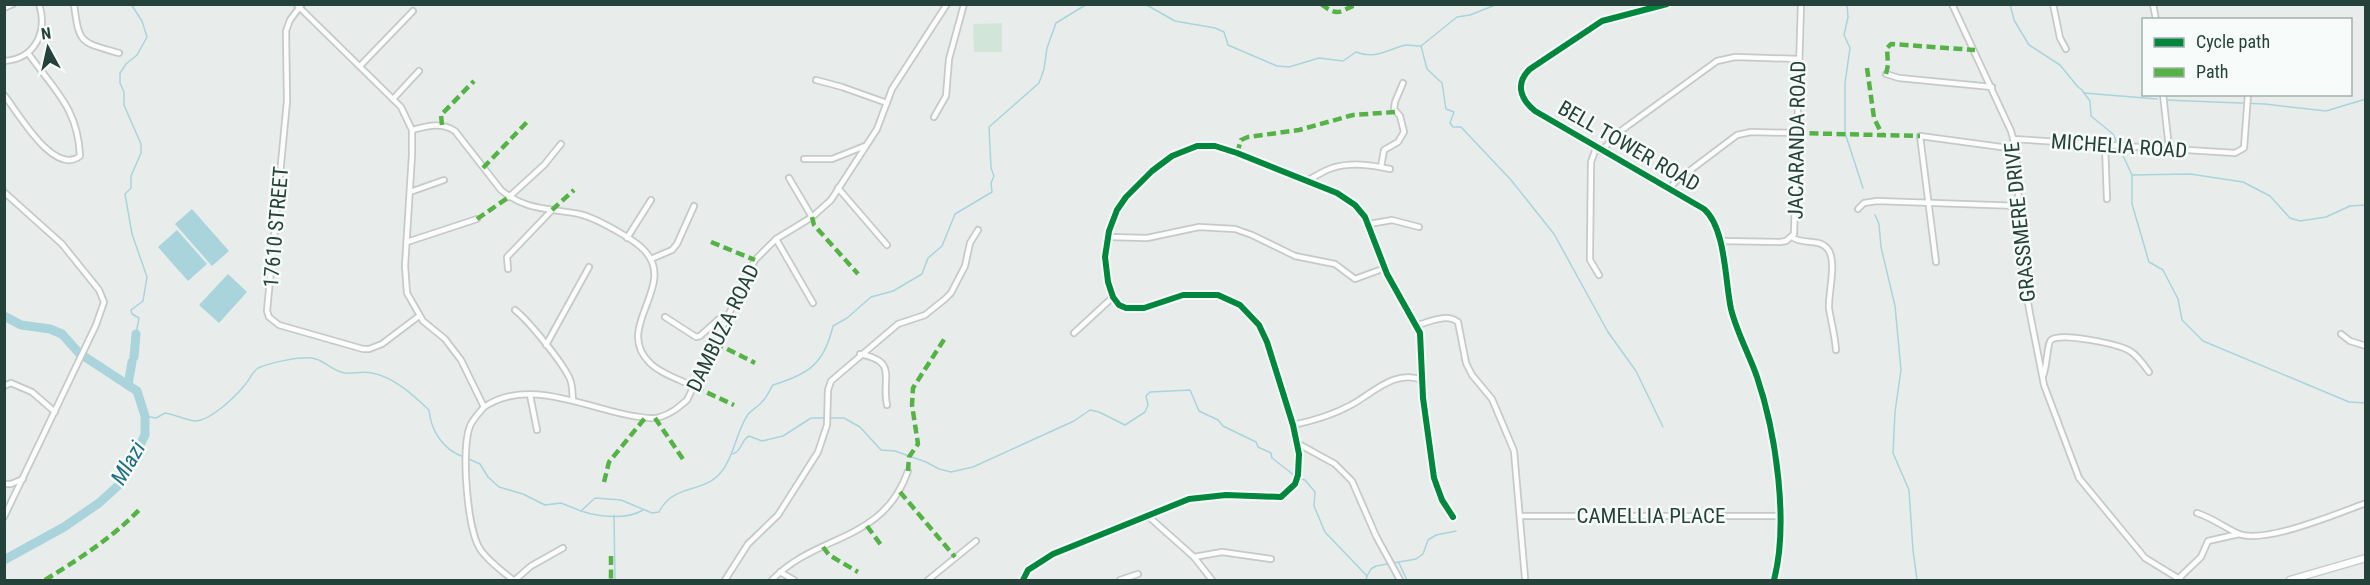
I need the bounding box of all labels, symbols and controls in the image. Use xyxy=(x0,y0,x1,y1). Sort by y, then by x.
north arrow xyxy=(18,18,78,78)
legend xyxy=(2142,18,2352,96)
text: N xyxy=(40,24,52,44)
text: Cycle path xyxy=(2196,31,2270,52)
street label: JACARANDA ROAD xyxy=(1784,61,1810,219)
text: Path xyxy=(2196,61,2229,82)
street label: BELL TOWER ROAD xyxy=(1554,96,1704,196)
street label: MICHELIA ROAD xyxy=(2050,129,2188,163)
street label: GRASSMERE DRIVE xyxy=(2000,141,2040,303)
street label: 17610 STREET xyxy=(259,165,293,289)
street label: DAMBUZA ROAD xyxy=(682,260,764,396)
water label: Mlazi xyxy=(106,437,150,489)
street label: CAMELLIA PLACE xyxy=(1577,504,1725,528)

